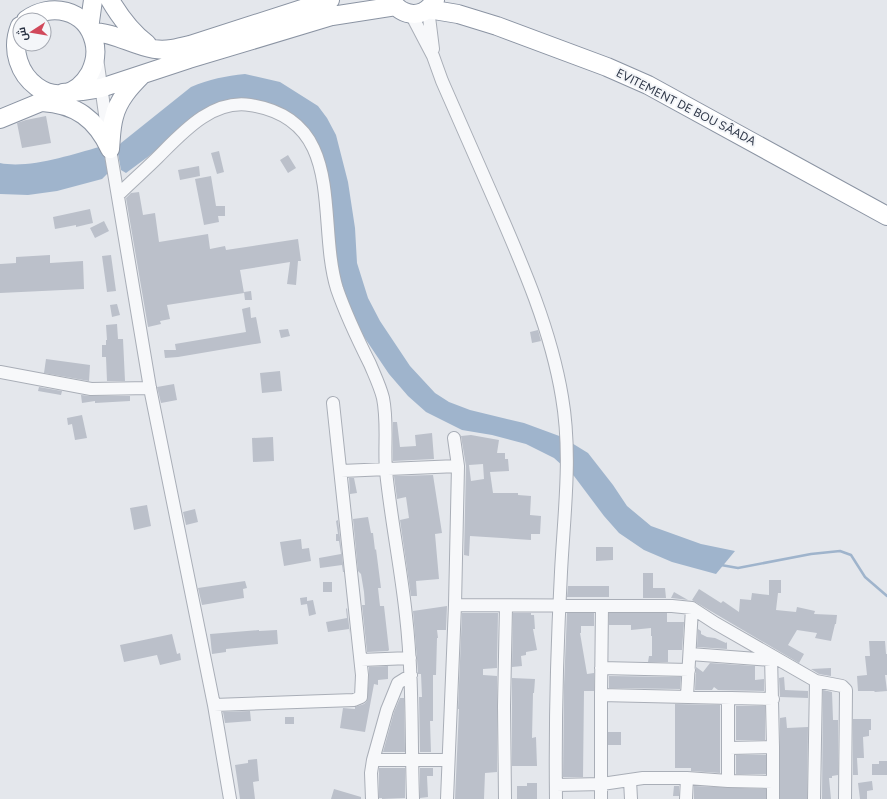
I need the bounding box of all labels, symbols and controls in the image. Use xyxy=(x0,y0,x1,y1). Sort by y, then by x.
north arrow xyxy=(12,12,52,52)
text: ش xyxy=(15,26,31,42)
street label: EVITEMENT DE BOU SÂADA xyxy=(614,66,758,148)

